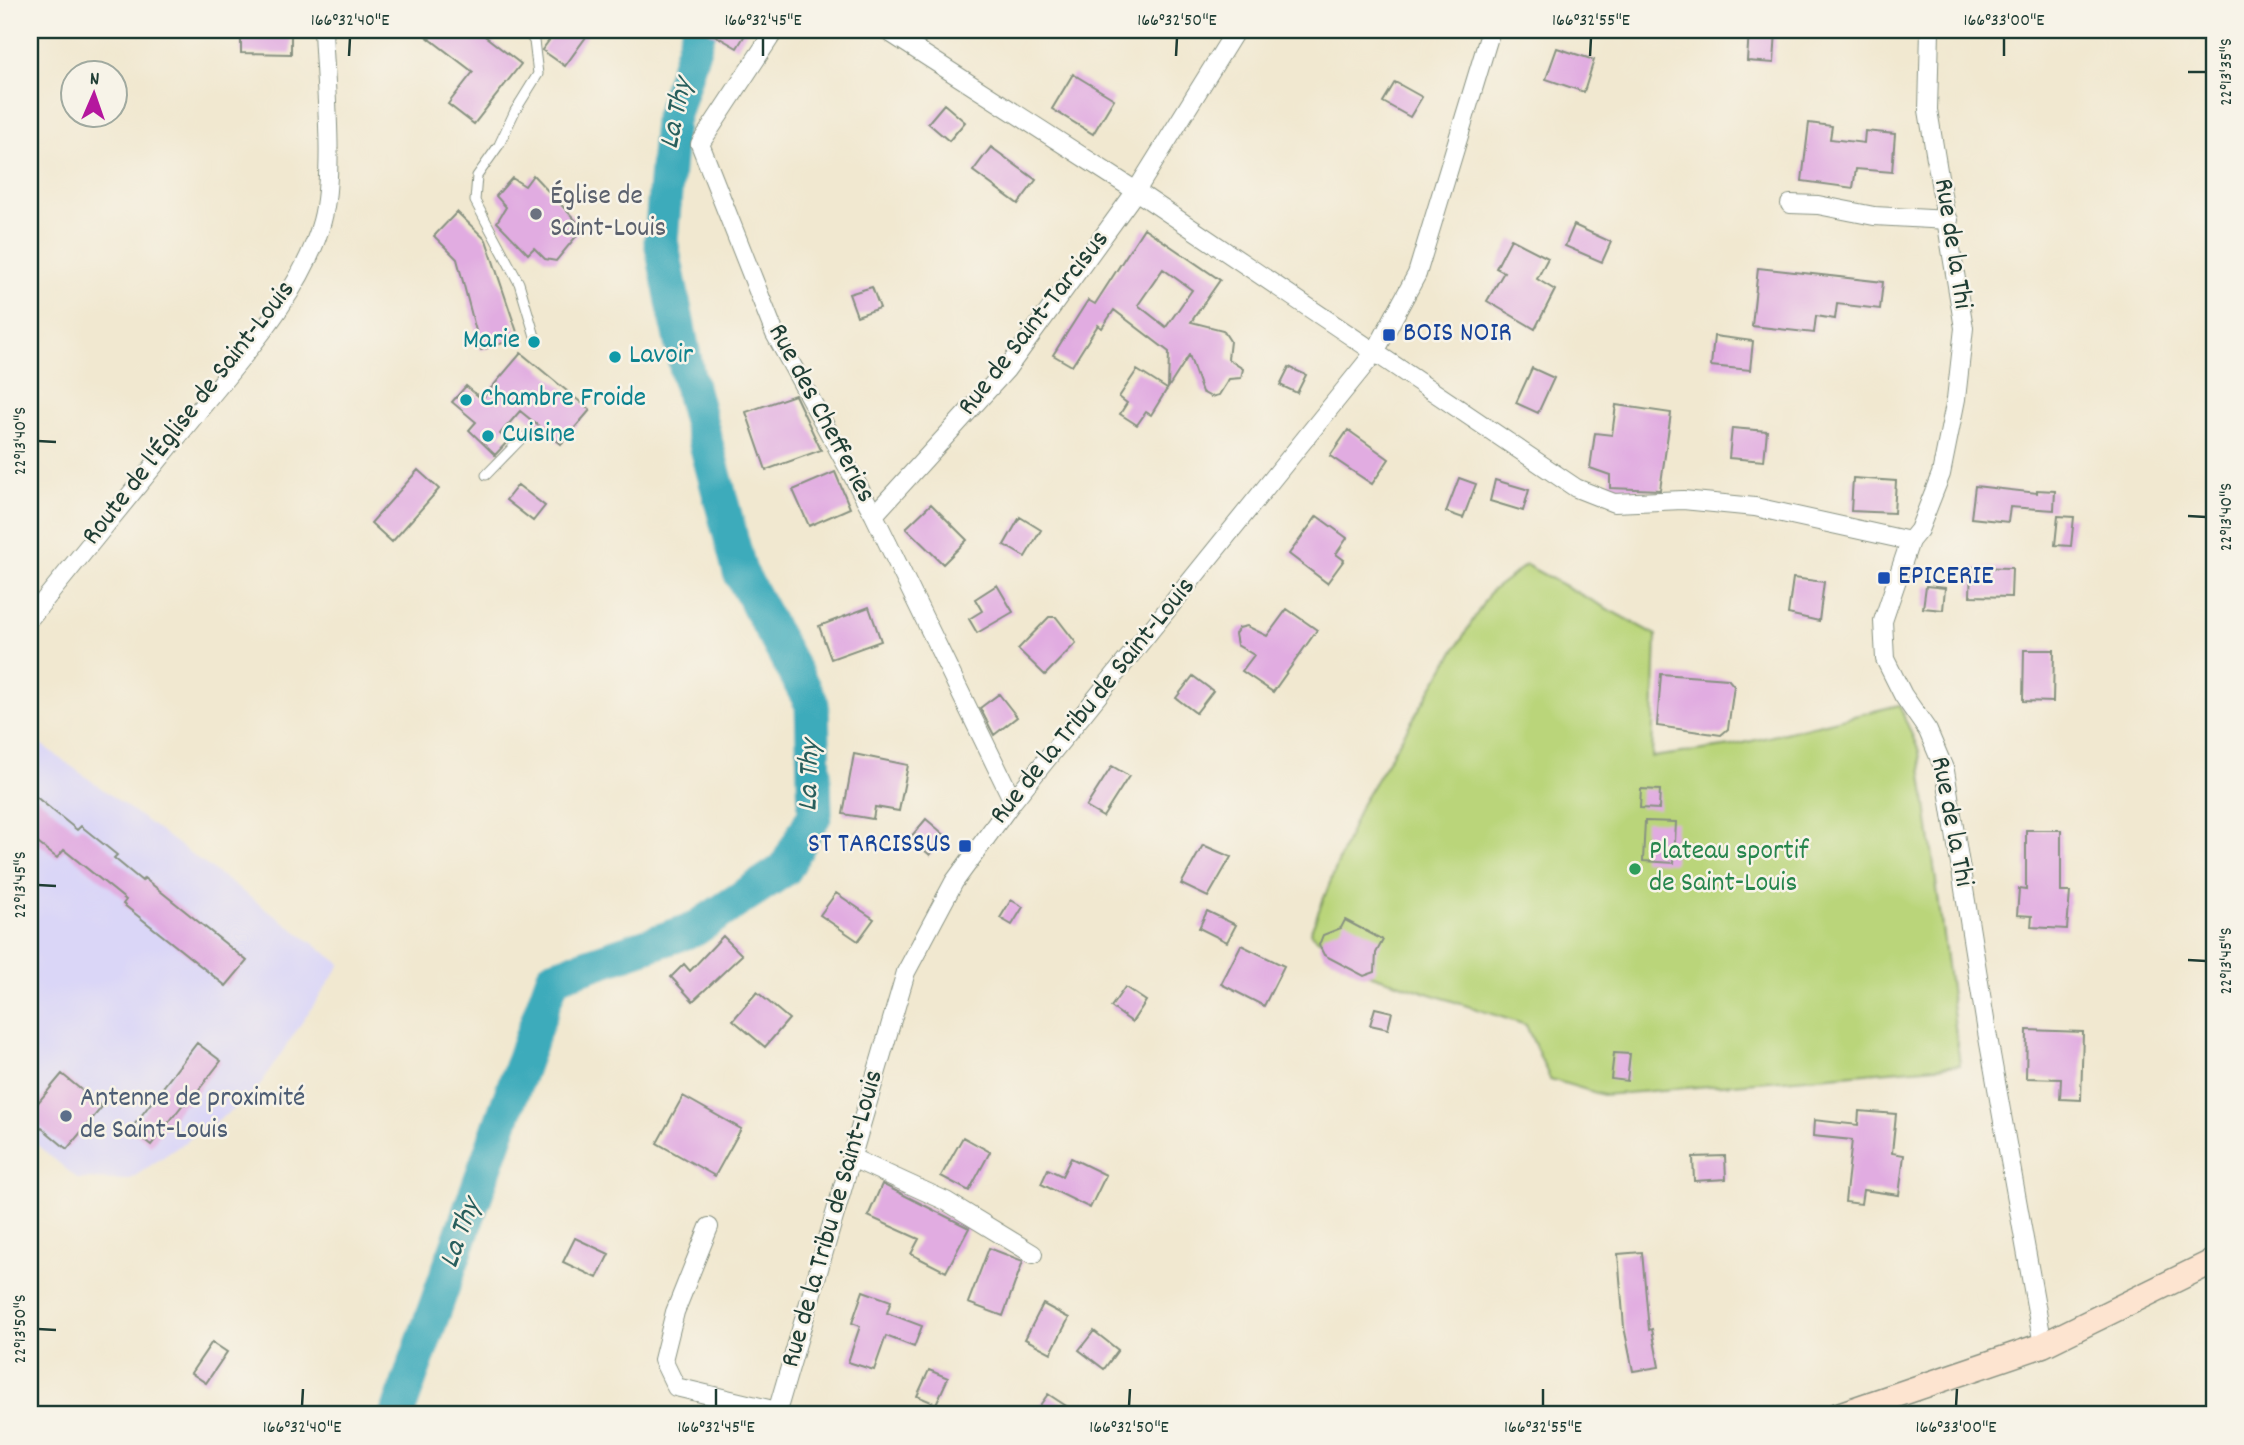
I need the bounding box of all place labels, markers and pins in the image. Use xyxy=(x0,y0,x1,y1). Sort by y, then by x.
place label: Église de Saint-Louis xyxy=(550,178,666,250)
marker: Église de Saint-Louis xyxy=(528,206,544,222)
place label: BOIS NOIR xyxy=(1403,315,1512,355)
place label: Marie xyxy=(463,322,520,362)
marker: BOIS NOIR xyxy=(1381,327,1397,343)
marker: Marie xyxy=(526,334,542,350)
place label: Lavoir xyxy=(629,337,694,377)
marker: Lavoir xyxy=(607,349,623,365)
place label: Chambre Froide xyxy=(480,380,646,420)
marker: Chambre Froide xyxy=(458,392,474,408)
place label: Cuisine xyxy=(502,416,575,456)
marker: Cuisine xyxy=(480,428,496,444)
place label: EPICERIE xyxy=(1898,558,1994,598)
marker: EPICERIE xyxy=(1876,570,1892,586)
place label: ST TARCISSUS xyxy=(808,826,951,866)
place label: Plateau sportif de Saint-Louis xyxy=(1649,833,1810,905)
marker: ST TARCISSUS xyxy=(957,838,973,854)
marker: Plateau sportif de Saint-Louis xyxy=(1627,861,1643,877)
place label: Antenne de proximité de Saint-Louis xyxy=(80,1080,305,1152)
marker: Antenne de proximité de Saint-Louis xyxy=(58,1108,74,1124)

